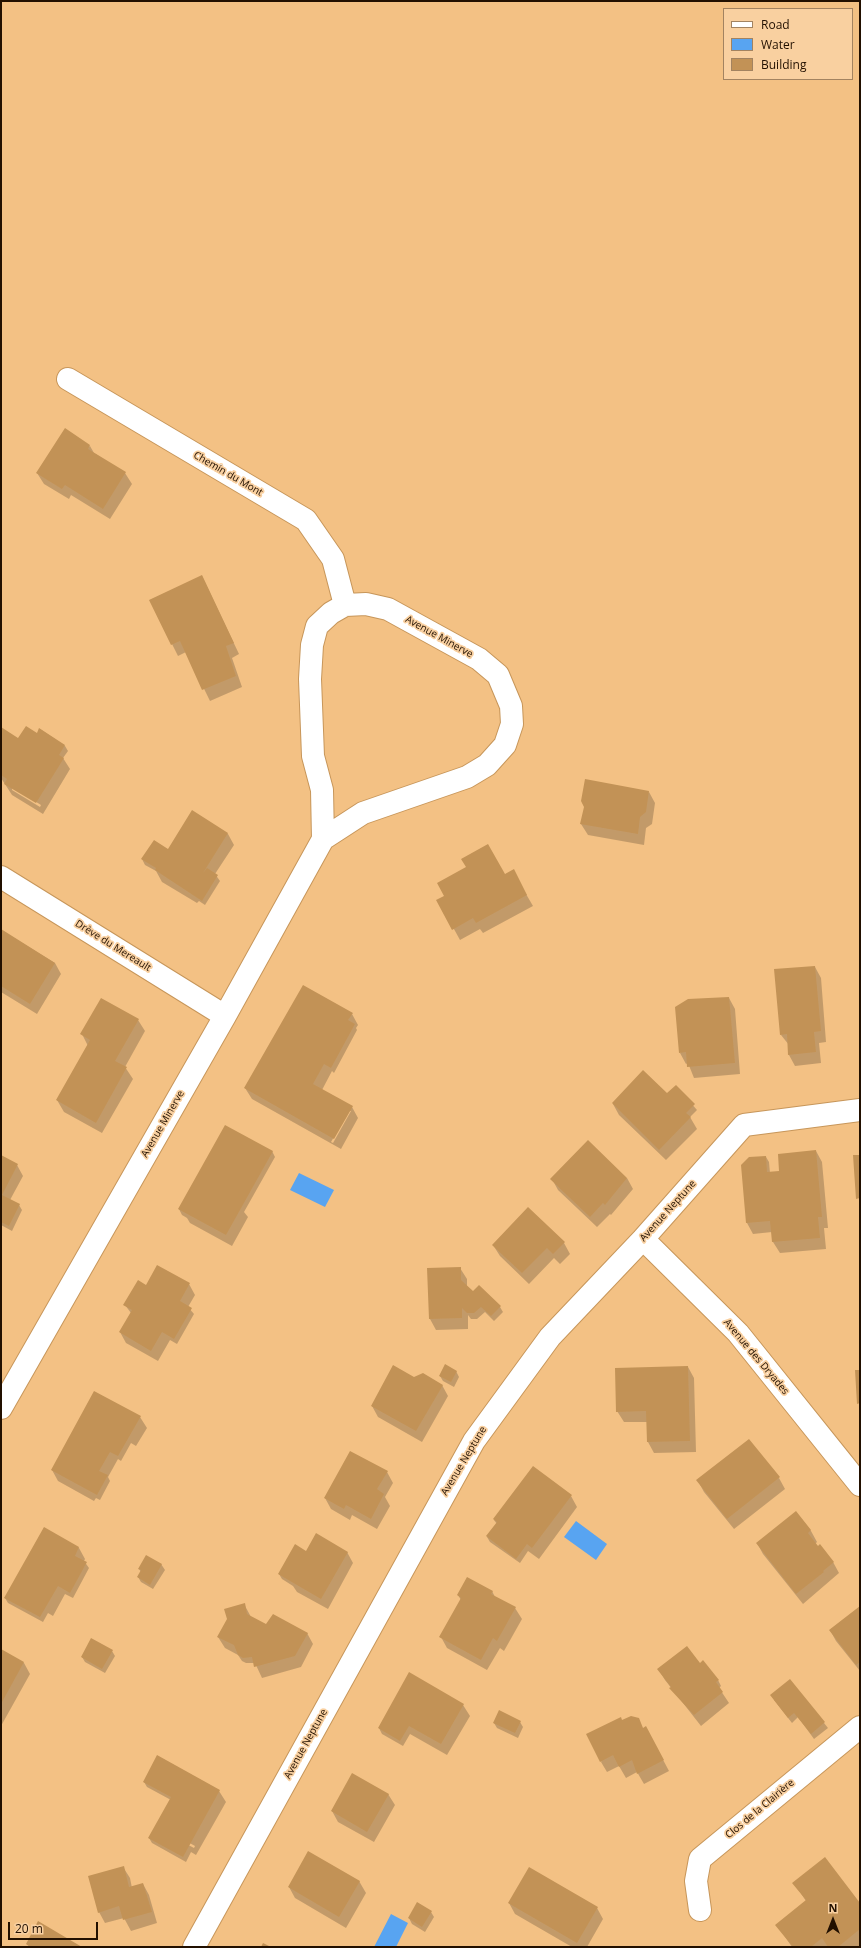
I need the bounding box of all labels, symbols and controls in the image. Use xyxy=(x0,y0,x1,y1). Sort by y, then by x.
legend xyxy=(723,8,853,80)
text: Road xyxy=(761,16,790,33)
text: Water xyxy=(761,36,795,53)
text: Building xyxy=(761,56,806,73)
street label: Chemin du Mont xyxy=(191,449,265,499)
street label: Avenue Minerve xyxy=(403,613,475,661)
street label: Drève du Mereault xyxy=(73,918,153,974)
street label: Avenue Minerve xyxy=(139,1088,187,1160)
street label: Avenue Neptune xyxy=(637,1178,699,1244)
street label: Avenue des Dryades xyxy=(721,1317,791,1397)
street label: Avenue Neptune xyxy=(439,1424,489,1498)
street label: Avenue Neptune xyxy=(282,1707,330,1781)
street label: Clos de la Clairière xyxy=(723,1777,797,1841)
north arrow xyxy=(813,1900,853,1940)
text: N xyxy=(829,1900,837,1915)
scale bar xyxy=(10,1914,100,1940)
text: 20 m xyxy=(15,1920,43,1937)

